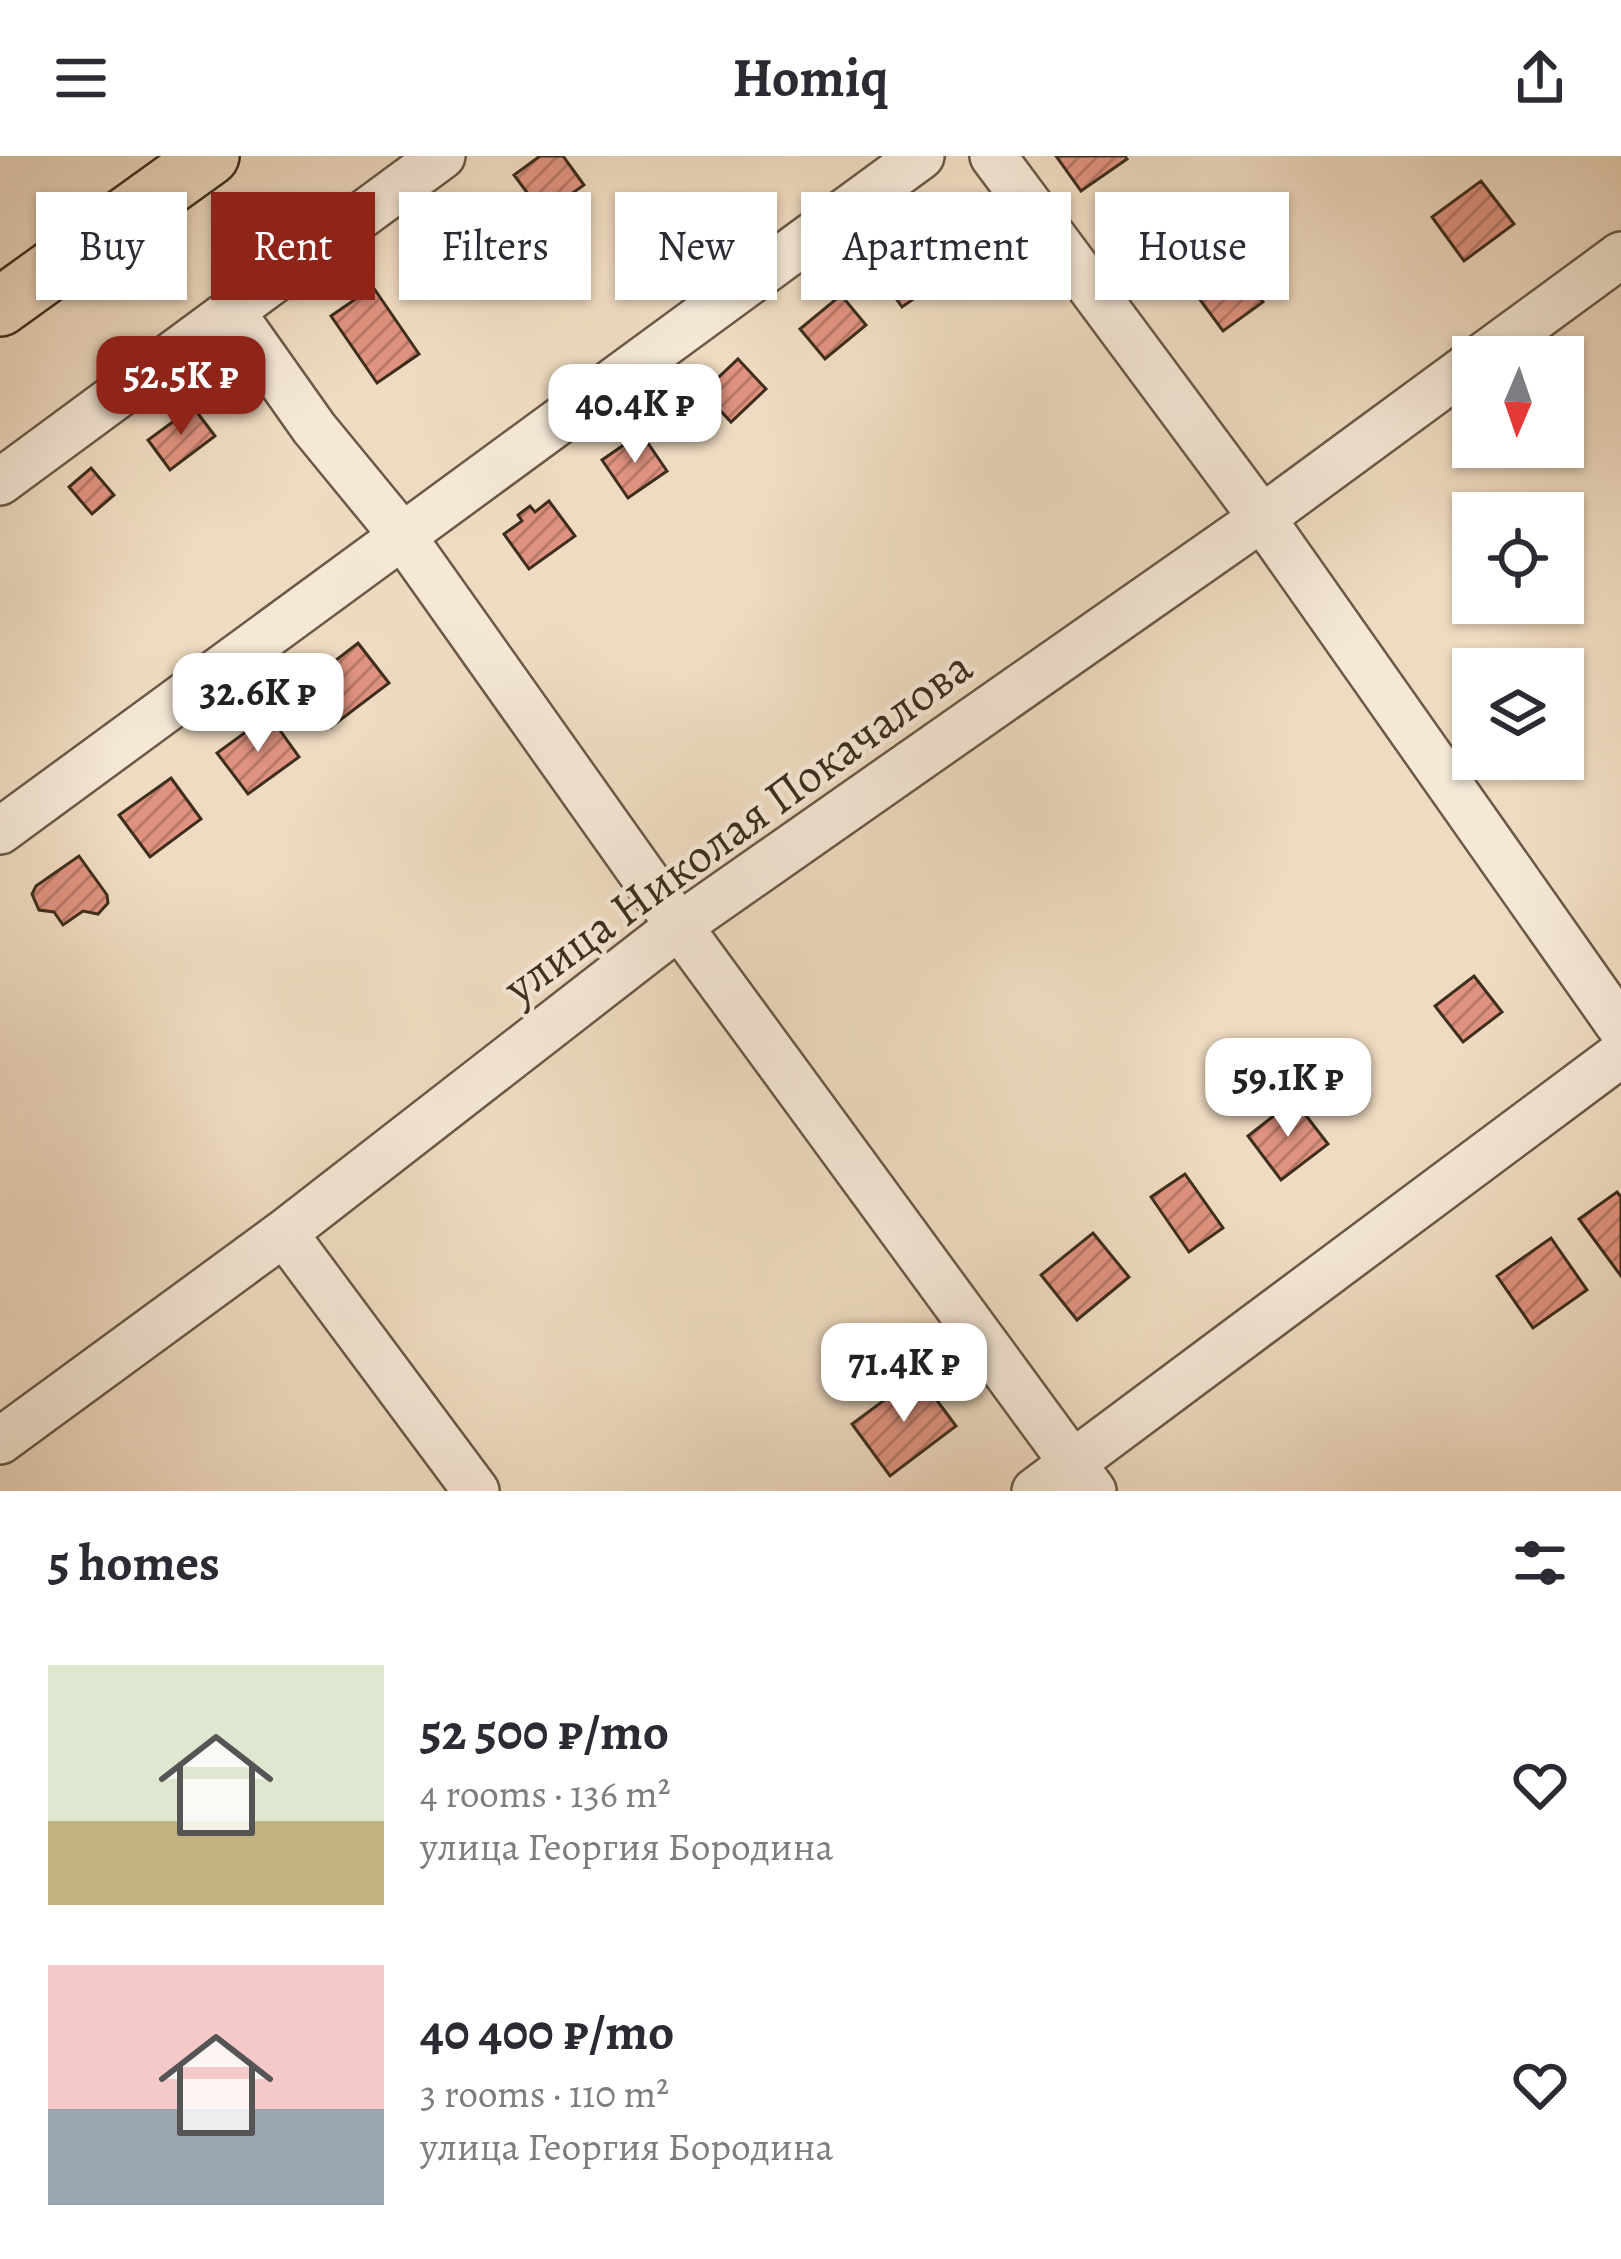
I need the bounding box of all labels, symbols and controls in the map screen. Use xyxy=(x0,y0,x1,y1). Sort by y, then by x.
text: Homiq xyxy=(732,41,889,115)
icon: menu xyxy=(48,45,114,111)
icon: share xyxy=(1507,45,1573,111)
chip: Buy xyxy=(36,192,187,300)
chip: Rent xyxy=(211,192,375,300)
chip: Filters xyxy=(399,192,591,300)
chip: New xyxy=(615,192,777,300)
chip: Apartment xyxy=(801,192,1071,300)
chip: House xyxy=(1095,192,1289,300)
pin: 52.5K ₽ xyxy=(70,336,292,438)
north arrow xyxy=(1452,336,1584,468)
map controls xyxy=(1452,336,1584,780)
text: 52.5K ₽ xyxy=(123,348,239,401)
pin: 40.4K ₽ xyxy=(524,364,746,466)
text: 40.4K ₽ xyxy=(575,376,695,429)
button: locate xyxy=(1452,492,1584,624)
street label: улица Николая Покачалова xyxy=(489,634,985,1020)
button: layers xyxy=(1452,648,1584,780)
pin: 32.6K ₽ xyxy=(147,653,369,755)
text: 32.6K ₽ xyxy=(200,665,316,718)
pin: 59.1K ₽ xyxy=(1177,1038,1399,1140)
text: 59.1K ₽ xyxy=(1232,1050,1344,1103)
pin: 71.4K ₽ xyxy=(793,1323,1015,1425)
text: 71.4K ₽ xyxy=(848,1335,960,1388)
text: 5 homes xyxy=(48,1528,220,1598)
icon: filters xyxy=(1507,1530,1573,1596)
text: 52 500 ₽/mo xyxy=(420,1697,669,1767)
icon: home xyxy=(144,1713,288,1857)
icon: heart xyxy=(1507,1752,1573,1818)
text: 4 rooms · 136 m² xyxy=(420,1767,671,1820)
text: улица Георгия Бородина xyxy=(420,1820,833,1873)
text: 40 400 ₽/mo xyxy=(420,1997,674,2067)
icon: home xyxy=(144,2013,288,2157)
icon: heart xyxy=(1507,2052,1573,2118)
text: 3 rooms · 110 m² xyxy=(420,2067,669,2120)
text: улица Георгия Бородина xyxy=(420,2120,833,2173)

